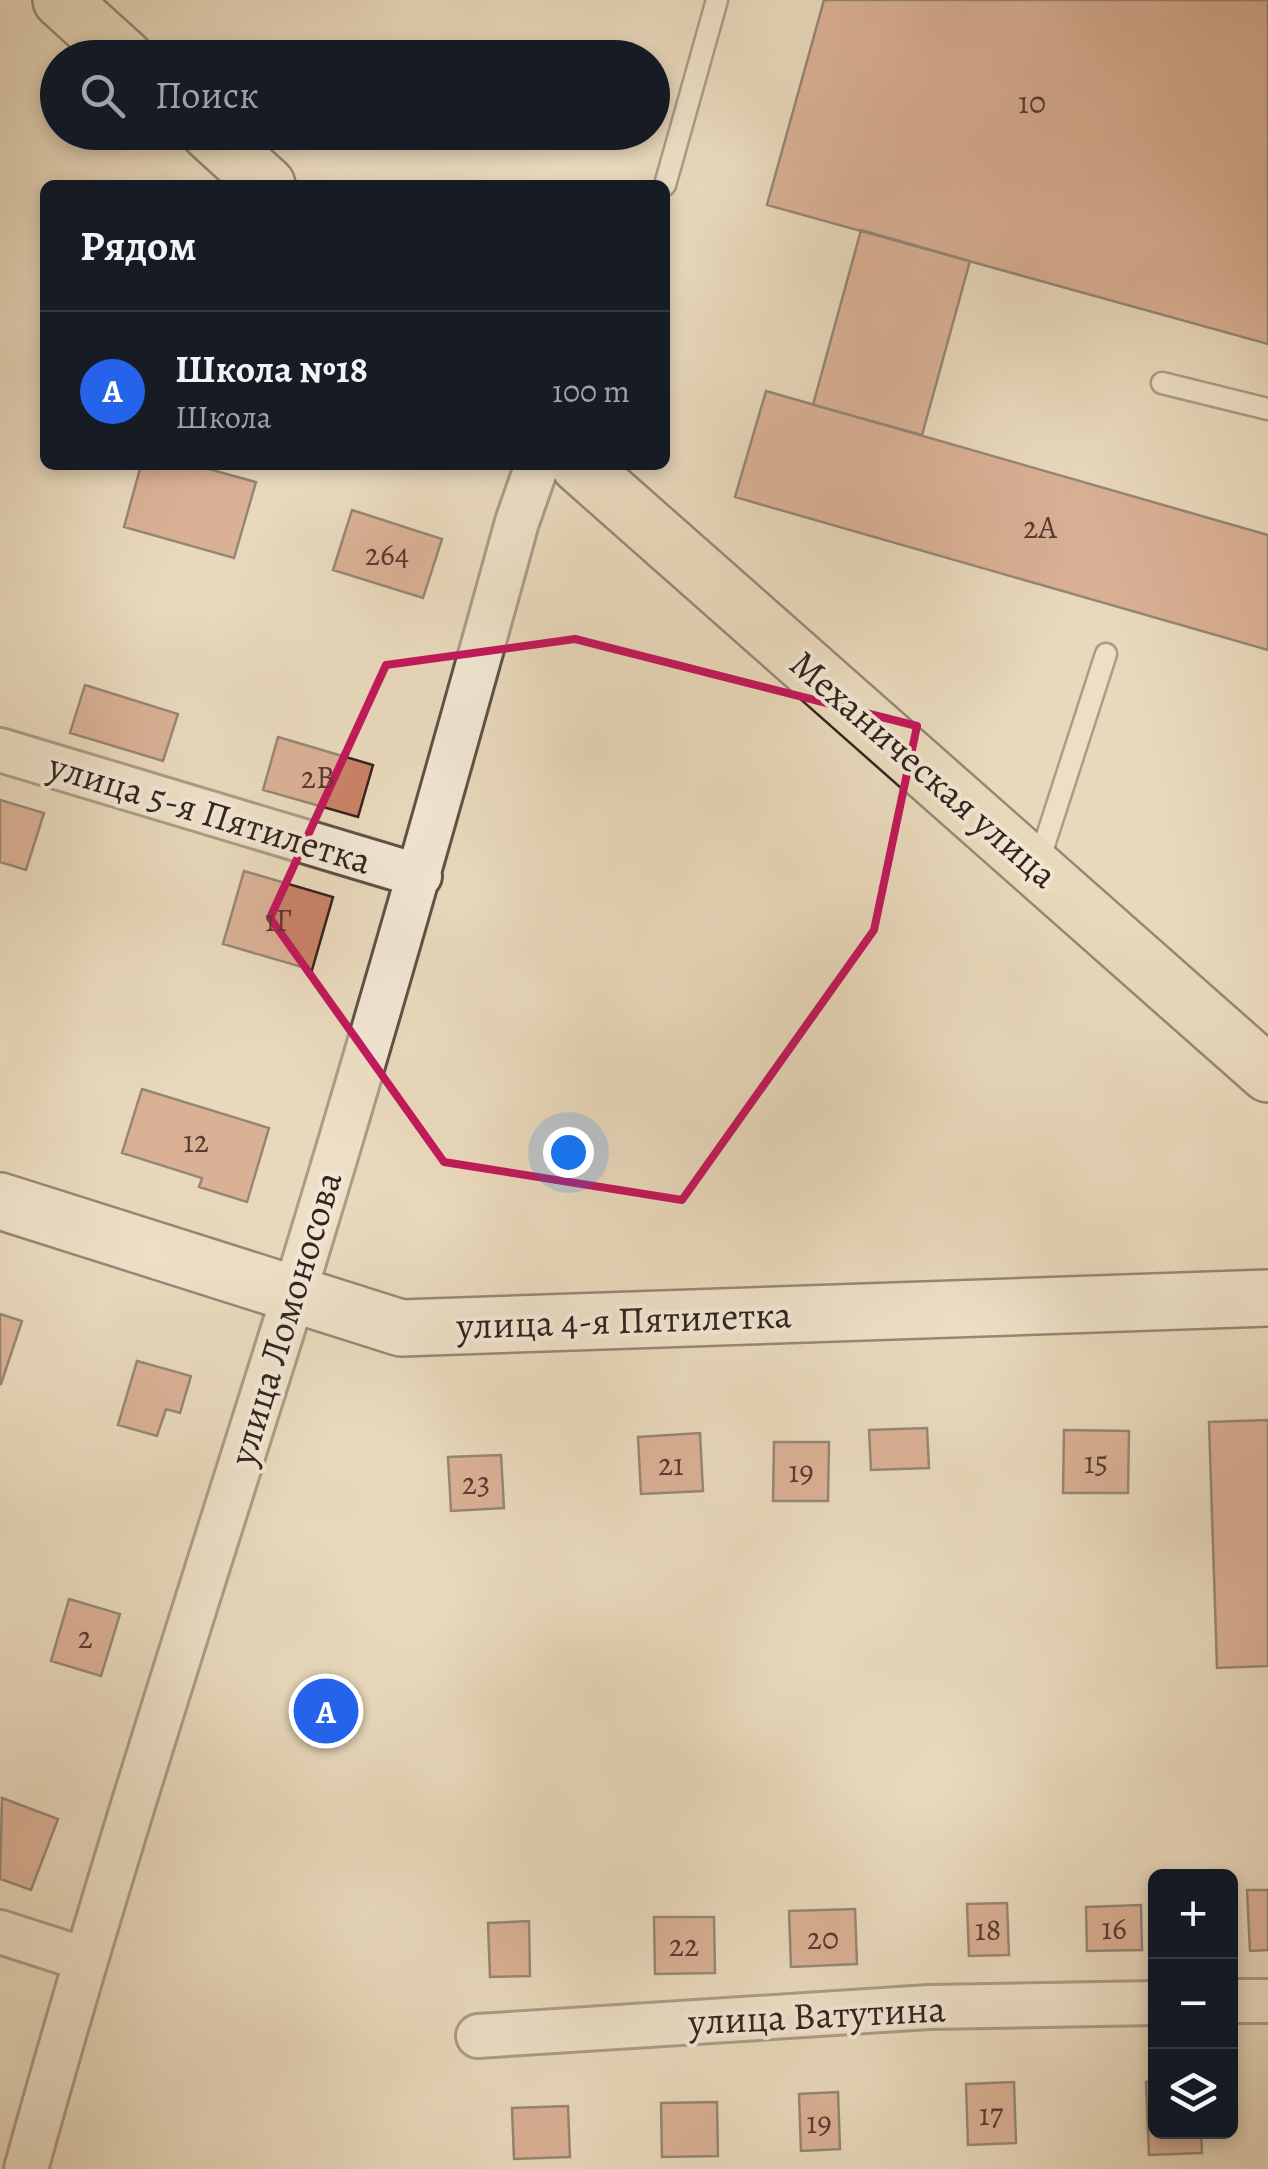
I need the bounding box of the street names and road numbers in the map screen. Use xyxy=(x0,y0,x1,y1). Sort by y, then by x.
street label: Механическая улица xyxy=(779,638,1069,900)
street label: улица 5-я Пятилетка xyxy=(42,739,378,887)
street label: улица Ломоносова xyxy=(215,1164,355,1472)
street label: улица 4-я Пятилетка xyxy=(455,1288,793,1352)
street label: улица Ватутина xyxy=(686,1982,947,2048)

